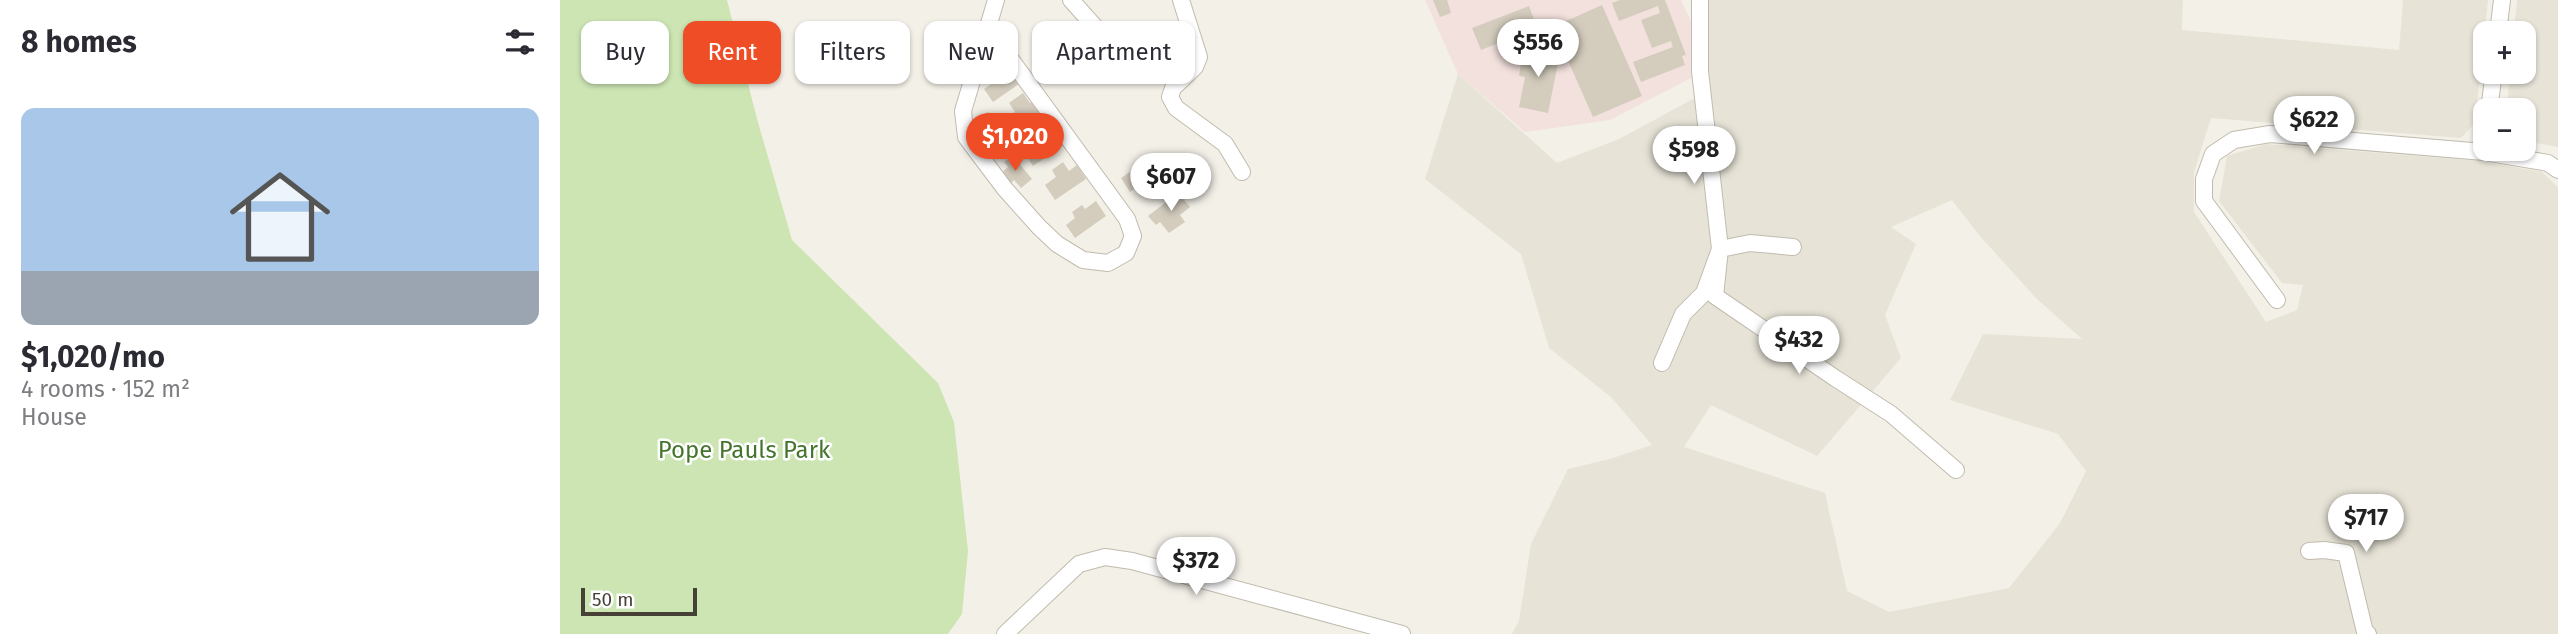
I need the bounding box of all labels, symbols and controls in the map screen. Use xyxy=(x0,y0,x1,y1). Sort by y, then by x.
pin: $556 xyxy=(1497,20,1579,79)
chip: Buy xyxy=(581,21,669,84)
chip: Rent xyxy=(683,21,781,84)
chip: Filters xyxy=(795,21,910,84)
chip: New xyxy=(924,21,1018,84)
chip: Apartment xyxy=(1032,21,1195,84)
map controls xyxy=(2473,21,2536,161)
button: + xyxy=(2473,21,2536,84)
icon: filters xyxy=(501,23,539,61)
text: 8 homes xyxy=(21,24,137,60)
text: $556 xyxy=(1513,28,1563,56)
pin: $622 xyxy=(2273,96,2355,156)
button: − xyxy=(2473,98,2536,161)
text: $622 xyxy=(2289,105,2339,133)
pin: $1,020 xyxy=(958,114,1072,173)
text: $1,020 xyxy=(982,122,1048,150)
pin: $598 xyxy=(1653,127,1735,186)
text: $598 xyxy=(1669,135,1719,163)
icon: home xyxy=(217,154,343,280)
pin: $607 xyxy=(1130,154,1212,213)
text: $607 xyxy=(1146,162,1196,190)
pin: $432 xyxy=(1758,316,1840,376)
text: $432 xyxy=(1775,325,1823,353)
text: $1,020/mo xyxy=(21,339,165,375)
text: 4 rooms · 152 m² xyxy=(21,375,190,403)
text: House xyxy=(21,403,87,431)
park label: Pope Pauls Park xyxy=(658,436,831,464)
pin: $717 xyxy=(2325,494,2407,554)
text: $717 xyxy=(2344,503,2388,531)
pin: $372 xyxy=(1155,538,1237,597)
text: $372 xyxy=(1173,546,1219,574)
scale bar xyxy=(581,585,696,617)
text: 50 m xyxy=(592,588,633,611)

